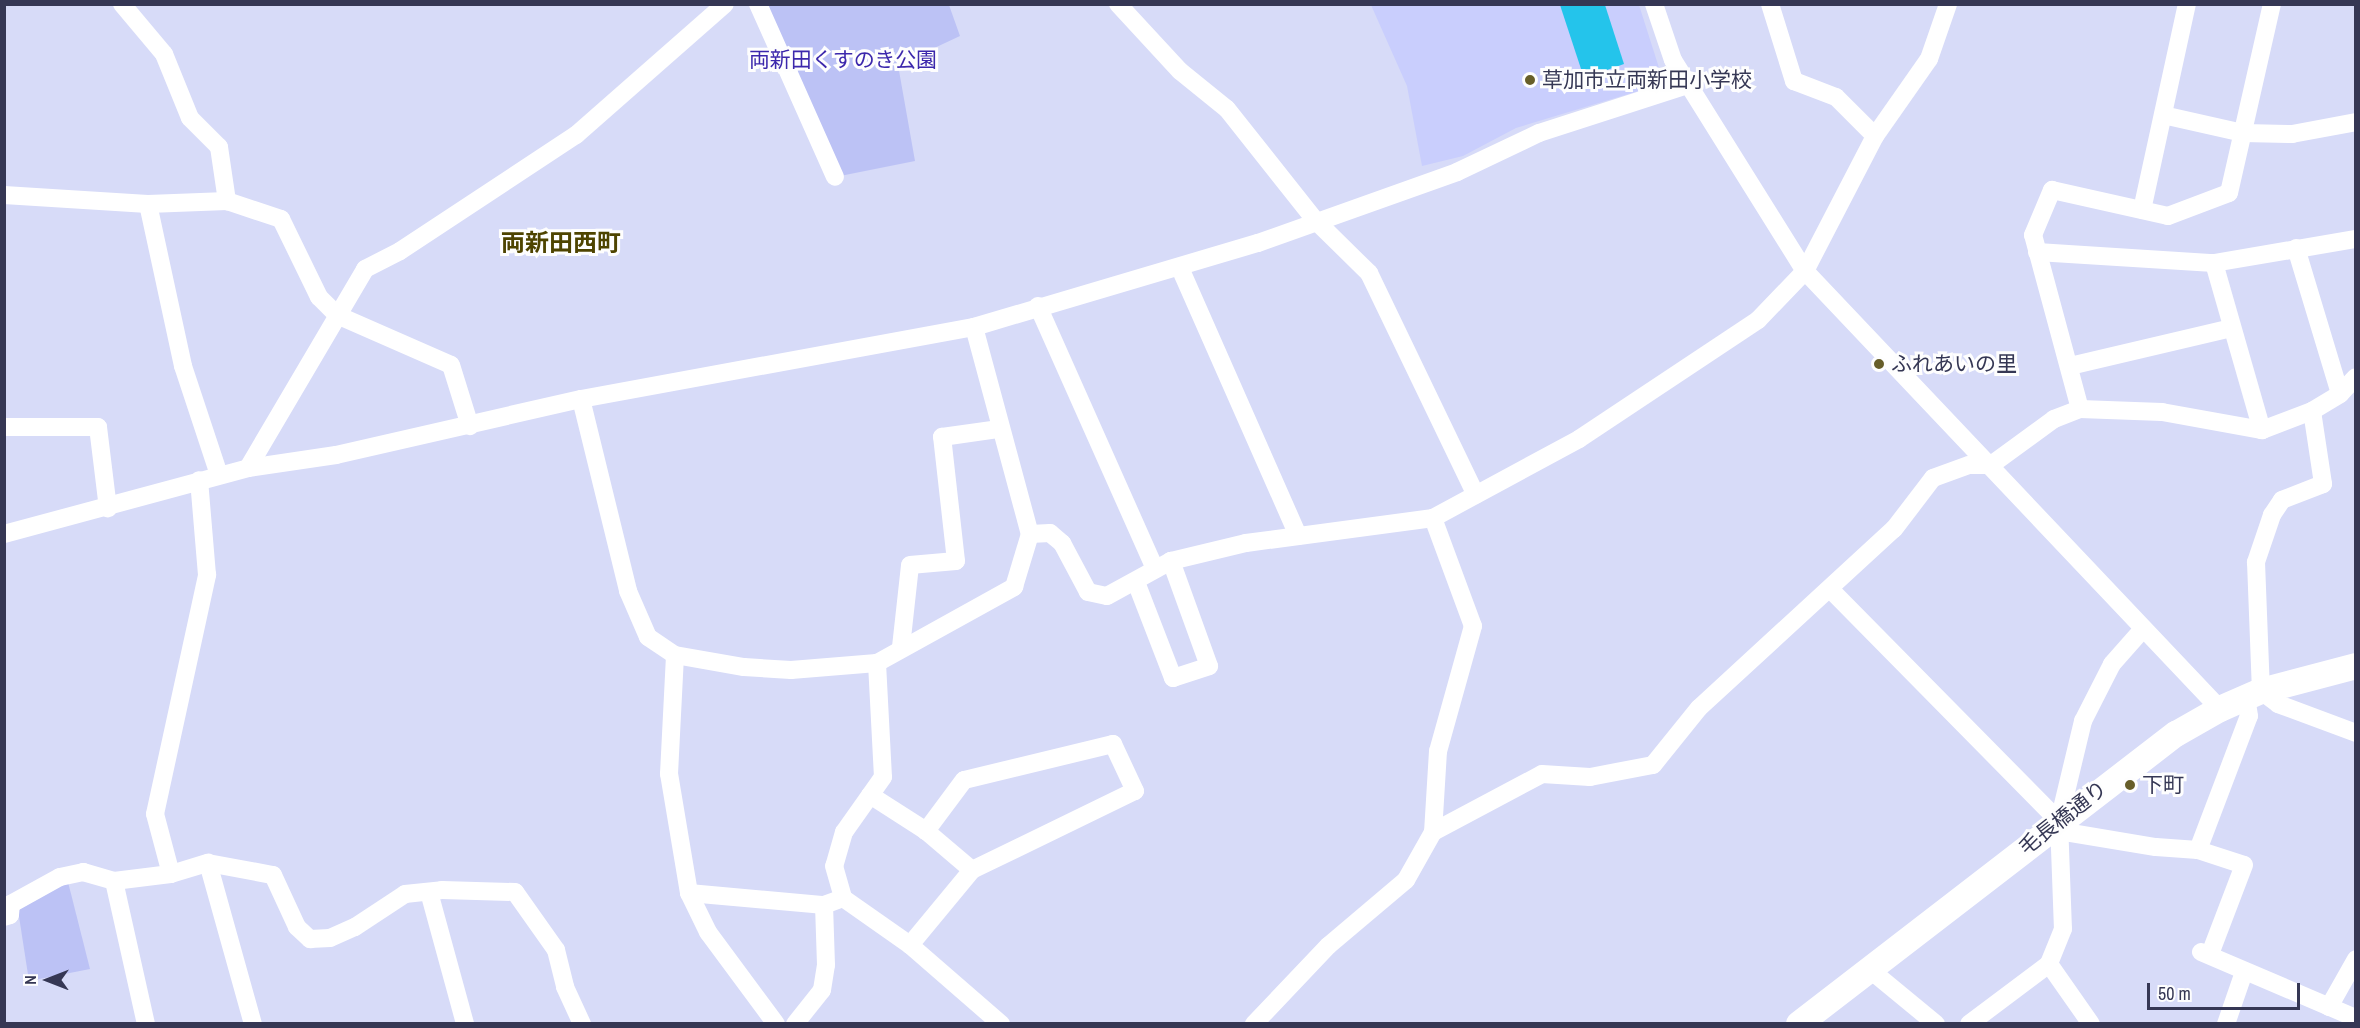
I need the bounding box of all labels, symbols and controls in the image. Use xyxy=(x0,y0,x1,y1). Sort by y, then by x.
park label: 両新田くすのき公園 xyxy=(749,47,937,73)
place label: 草加市立両新田小学校 xyxy=(1542,67,1752,93)
marker: 草加市立両新田小学校 xyxy=(1523,73,1537,87)
district label: 両新田西町 xyxy=(501,229,621,257)
place label: ふれあいの里 xyxy=(1891,351,2017,377)
marker: ふれあいの里 xyxy=(1872,357,1886,371)
place label: 下町 xyxy=(2142,772,2184,798)
street label: 毛長橋通り xyxy=(2014,776,2112,860)
marker: 下町 xyxy=(2123,778,2137,792)
north arrow xyxy=(18,950,78,1010)
scale bar xyxy=(2150,971,2303,1009)
text: N xyxy=(19,975,41,985)
text: 50 m xyxy=(2158,981,2191,1006)

